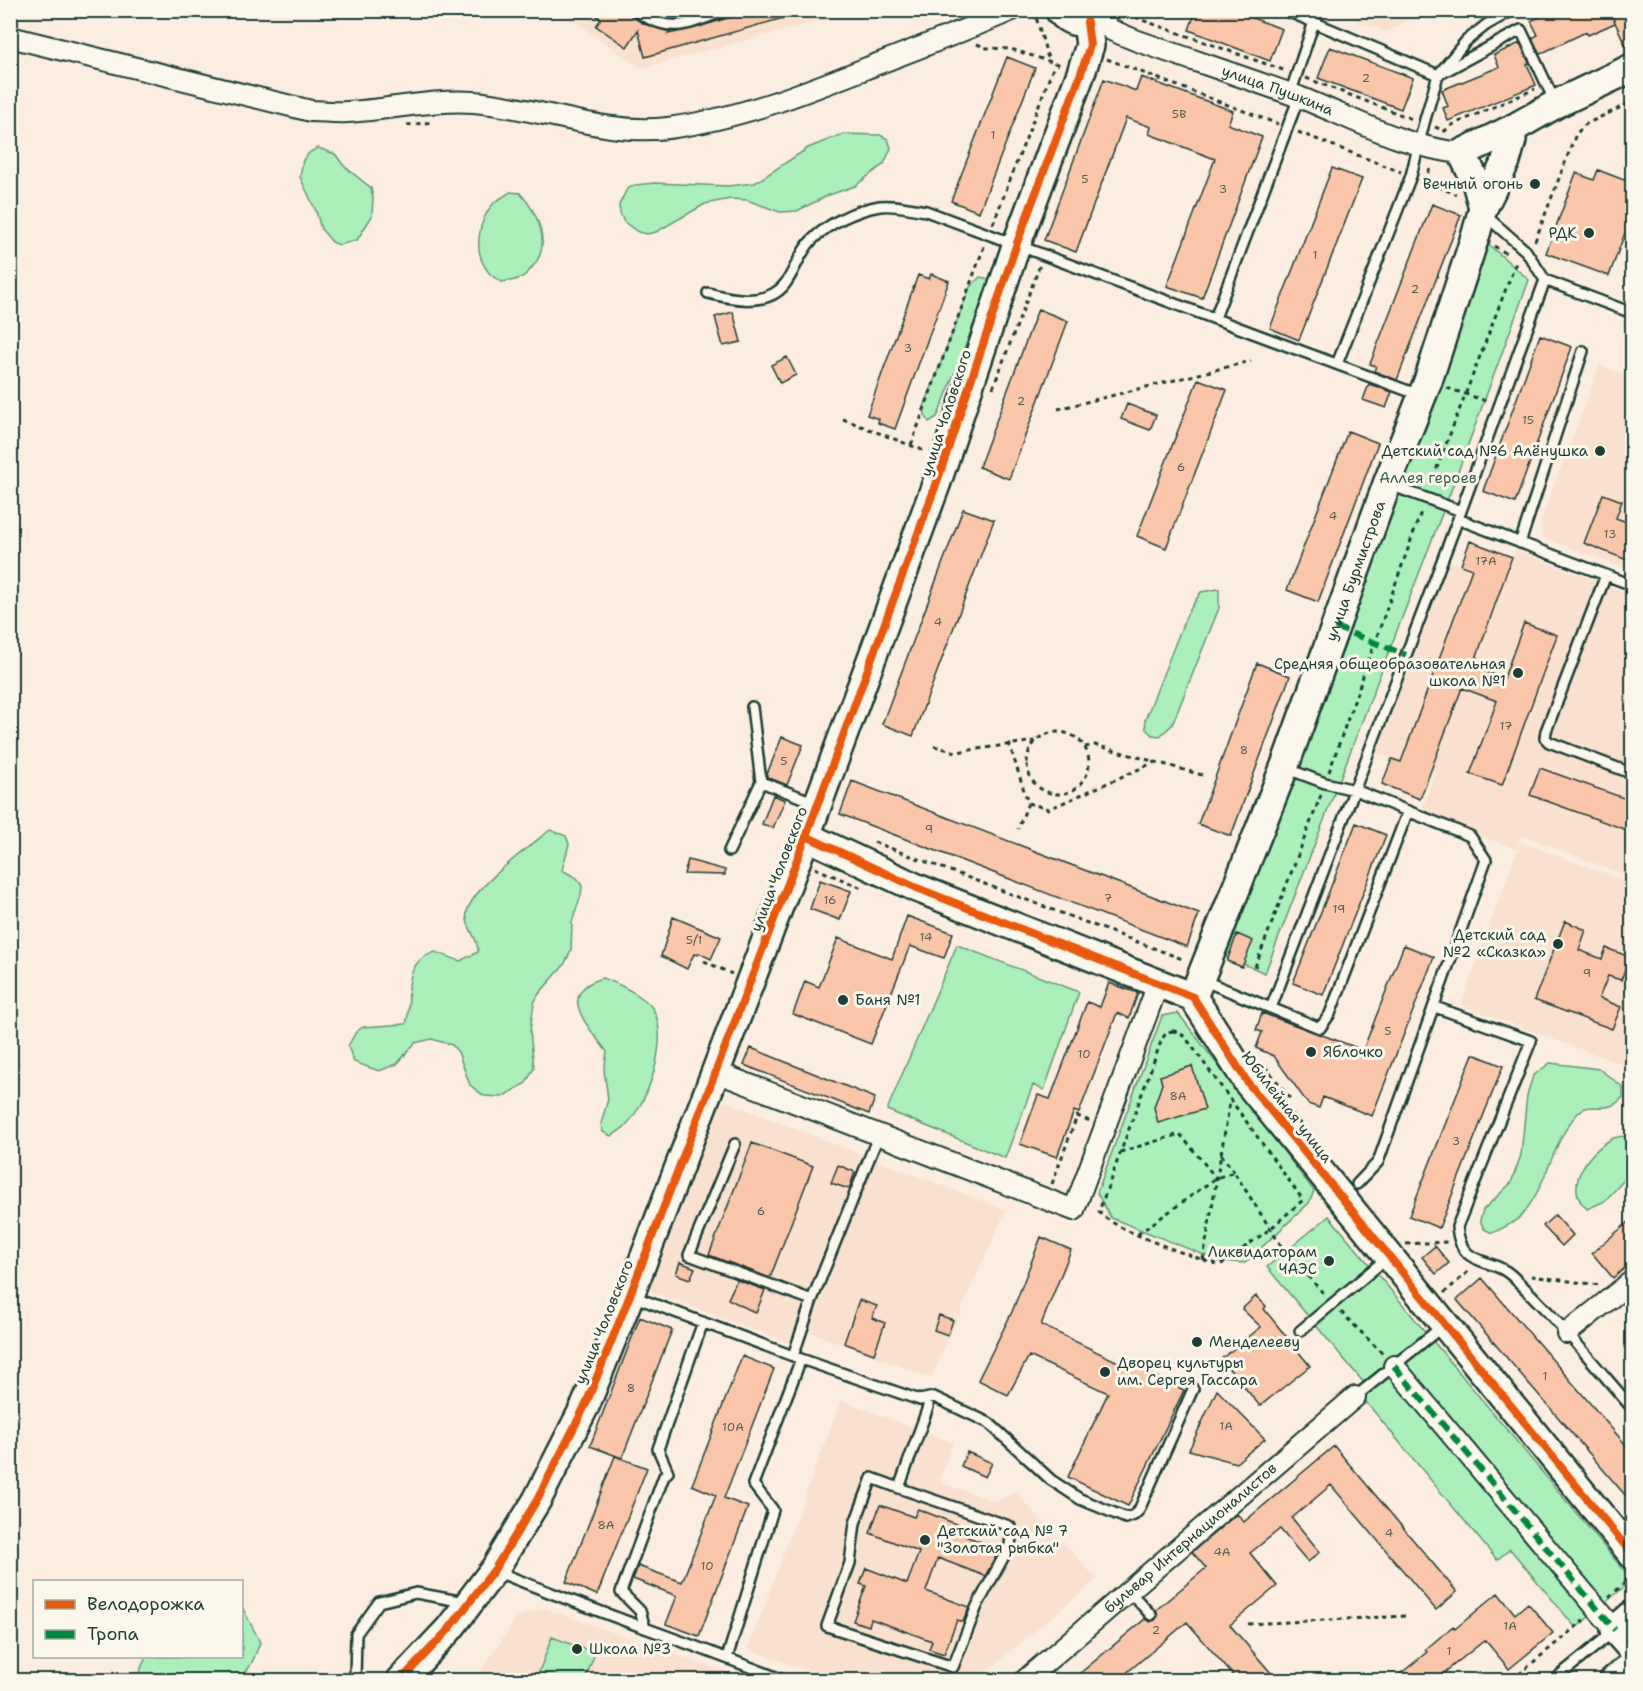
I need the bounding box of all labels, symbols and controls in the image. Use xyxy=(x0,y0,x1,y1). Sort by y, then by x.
street label: улица Пушкина xyxy=(1219,61,1337,121)
house number: 2 xyxy=(1362,70,1370,86)
house number: 5В xyxy=(1172,106,1186,122)
house number: 1 xyxy=(990,127,996,143)
house number: 5 xyxy=(1081,171,1089,187)
place label: Вечный огонь xyxy=(1423,174,1523,194)
marker: Вечный огонь xyxy=(1528,177,1542,191)
house number: 3 xyxy=(1219,181,1227,197)
place label: РДК xyxy=(1548,223,1577,243)
marker: РДК xyxy=(1582,226,1596,240)
house number: 1 xyxy=(1312,247,1318,263)
house number: 2 xyxy=(1411,281,1419,297)
house number: 3 xyxy=(904,340,912,356)
street label: улица Чоловского xyxy=(916,347,976,479)
house number: 2 xyxy=(1017,393,1025,409)
house number: 15 xyxy=(1522,412,1534,428)
place label: Детский сад №6 Алёнушка xyxy=(1381,441,1589,461)
marker: Детский сад №6 Алёнушка xyxy=(1593,444,1607,458)
house number: 6 xyxy=(1177,459,1185,475)
park label: Аллея героев xyxy=(1379,468,1477,488)
street label: улица Бурмистрова xyxy=(1321,497,1390,644)
house number: 4 xyxy=(1329,508,1337,524)
house number: 13 xyxy=(1604,526,1616,542)
house number: 17А xyxy=(1475,553,1497,569)
house number: 4 xyxy=(934,614,942,630)
place label: Средняя общеобразовательная школа №1 xyxy=(1274,654,1506,691)
marker: Средняя общеобразовательная школа №1 xyxy=(1511,666,1525,680)
house number: 17 xyxy=(1500,718,1512,734)
house number: 8 xyxy=(1240,742,1248,758)
house number: 5 xyxy=(780,753,788,769)
street label: улица Чоловского xyxy=(746,804,812,934)
house number: 9 xyxy=(925,821,933,837)
house number: 7 xyxy=(1104,890,1112,906)
house number: 16 xyxy=(823,892,837,908)
house number: 19 xyxy=(1333,901,1345,917)
place label: Детский сад №2 «Сказка» xyxy=(1443,925,1546,962)
house number: 14 xyxy=(920,929,932,945)
house number: 5/1 xyxy=(686,932,702,948)
marker: Детский сад №2 «Сказка» xyxy=(1551,937,1565,951)
house number: 9 xyxy=(1583,965,1591,981)
place label: Баня №1 xyxy=(855,990,921,1010)
marker: Баня №1 xyxy=(836,993,850,1007)
house number: 5 xyxy=(1384,1023,1392,1039)
place label: Яблочко xyxy=(1323,1042,1383,1062)
marker: Яблочко xyxy=(1304,1045,1318,1059)
house number: 10 xyxy=(1077,1046,1091,1062)
street label: Юбилейная улица xyxy=(1237,1047,1337,1167)
house number: 8А xyxy=(1169,1088,1187,1104)
house number: 3 xyxy=(1452,1133,1460,1149)
house number: 6 xyxy=(757,1203,765,1219)
place label: Ликвидаторам ЧАЭС xyxy=(1208,1242,1317,1279)
marker: Ликвидаторам ЧАЭС xyxy=(1322,1254,1336,1268)
street label: улица Чоловского xyxy=(570,1257,638,1387)
place label: Менделееву xyxy=(1209,1332,1300,1352)
marker: Менделееву xyxy=(1190,1335,1204,1349)
place label: Дворец культуры им. Сергея Гассара xyxy=(1117,1353,1258,1390)
marker: Дворец культуры им. Сергея Гассара xyxy=(1098,1365,1112,1379)
house number: 1 xyxy=(1542,1368,1548,1384)
house number: 8 xyxy=(627,1380,635,1396)
house number: 1А xyxy=(1219,1418,1233,1434)
house number: 10А xyxy=(722,1419,744,1435)
street label: бульвар Интернационалистов xyxy=(1100,1458,1281,1618)
house number: 8А xyxy=(597,1517,615,1533)
place label: Детский сад № 7 "Золотая рыбка" xyxy=(937,1521,1068,1558)
house number: 4 xyxy=(1385,1525,1393,1541)
marker: Детский сад № 7 "Золотая рыбка" xyxy=(918,1533,932,1547)
house number: 4А xyxy=(1213,1544,1231,1560)
house number: 10 xyxy=(700,1558,714,1574)
legend xyxy=(33,1580,243,1658)
text: Велодорожка xyxy=(87,1592,205,1616)
house number: 1А xyxy=(1503,1618,1517,1634)
text: Тропа xyxy=(87,1622,139,1646)
house number: 2 xyxy=(1152,1622,1160,1638)
place label: Школа №3 xyxy=(589,1639,671,1659)
marker: Школа №3 xyxy=(570,1642,584,1656)
house number: 1 xyxy=(1446,1643,1452,1659)

